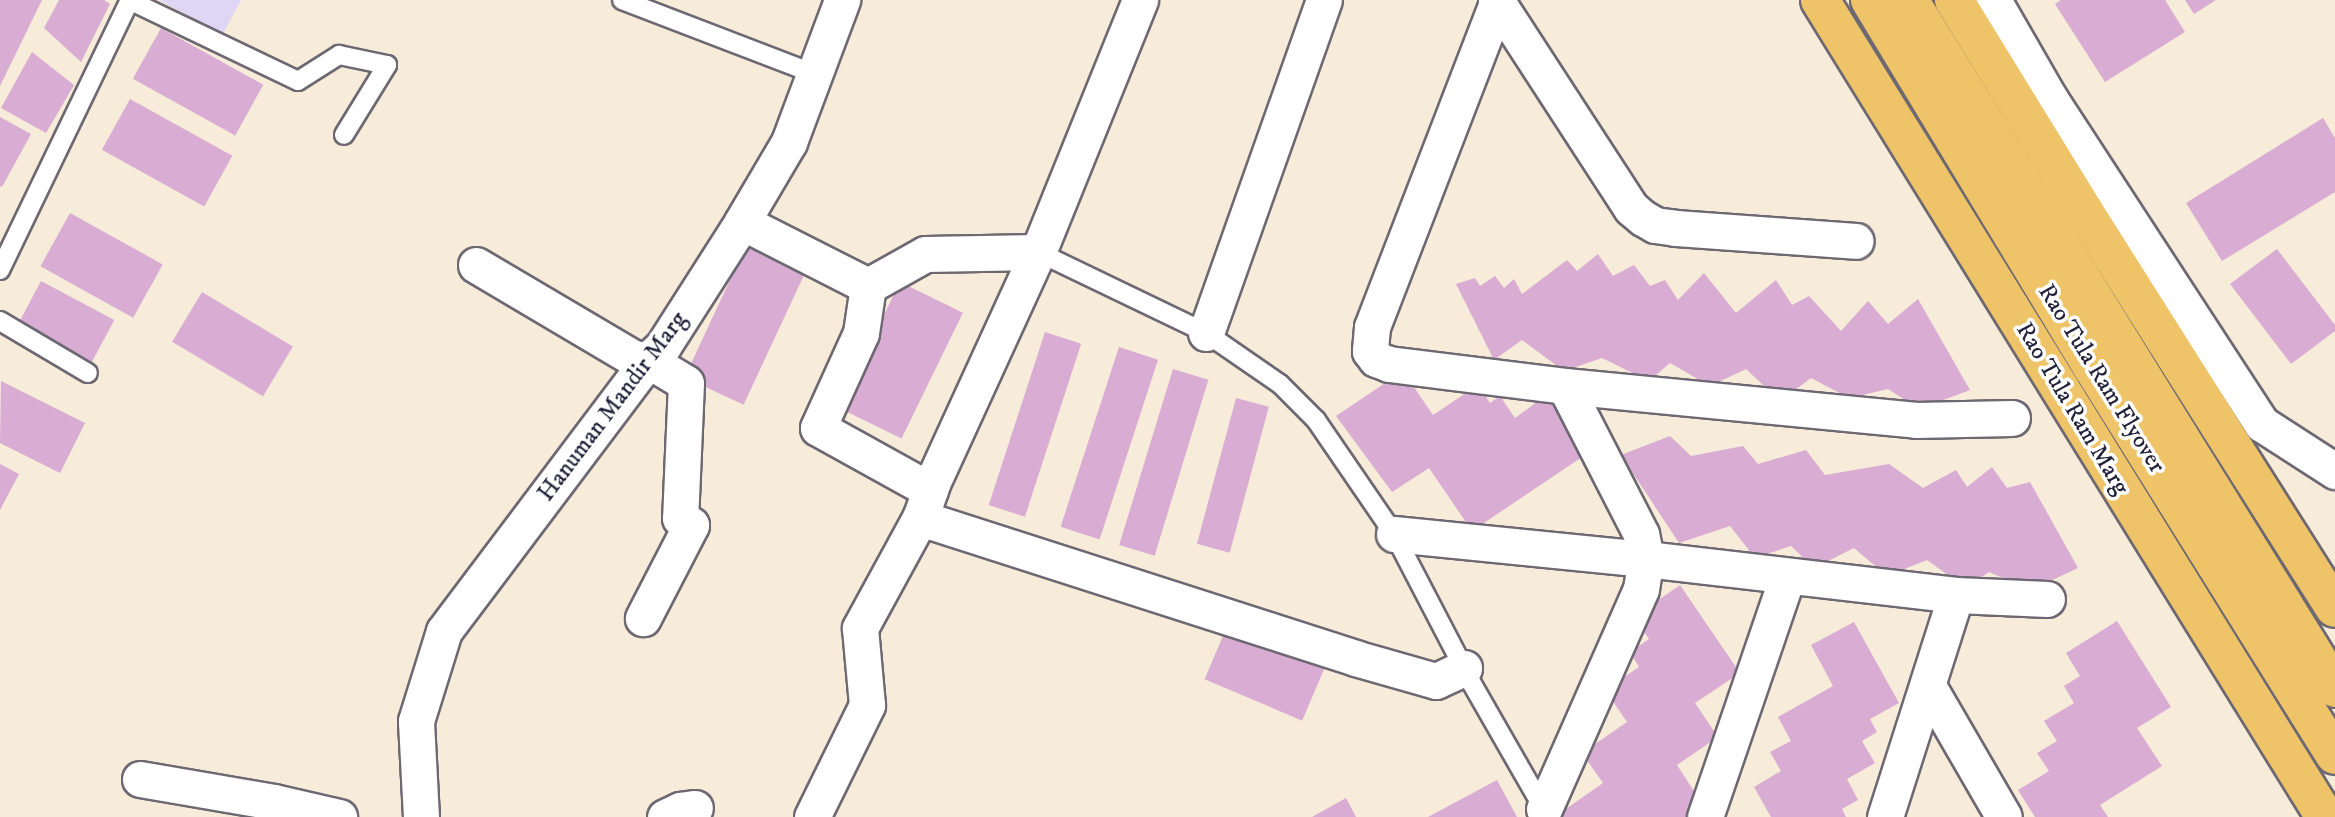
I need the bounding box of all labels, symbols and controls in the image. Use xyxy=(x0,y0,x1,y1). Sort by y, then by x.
street label: Rao Tula Ram Flyover xyxy=(2031,279,2171,479)
street label: Hanuman Mandir Marg xyxy=(532,307,694,507)
street label: Rao Tula Ram Marg xyxy=(2009,318,2135,500)

